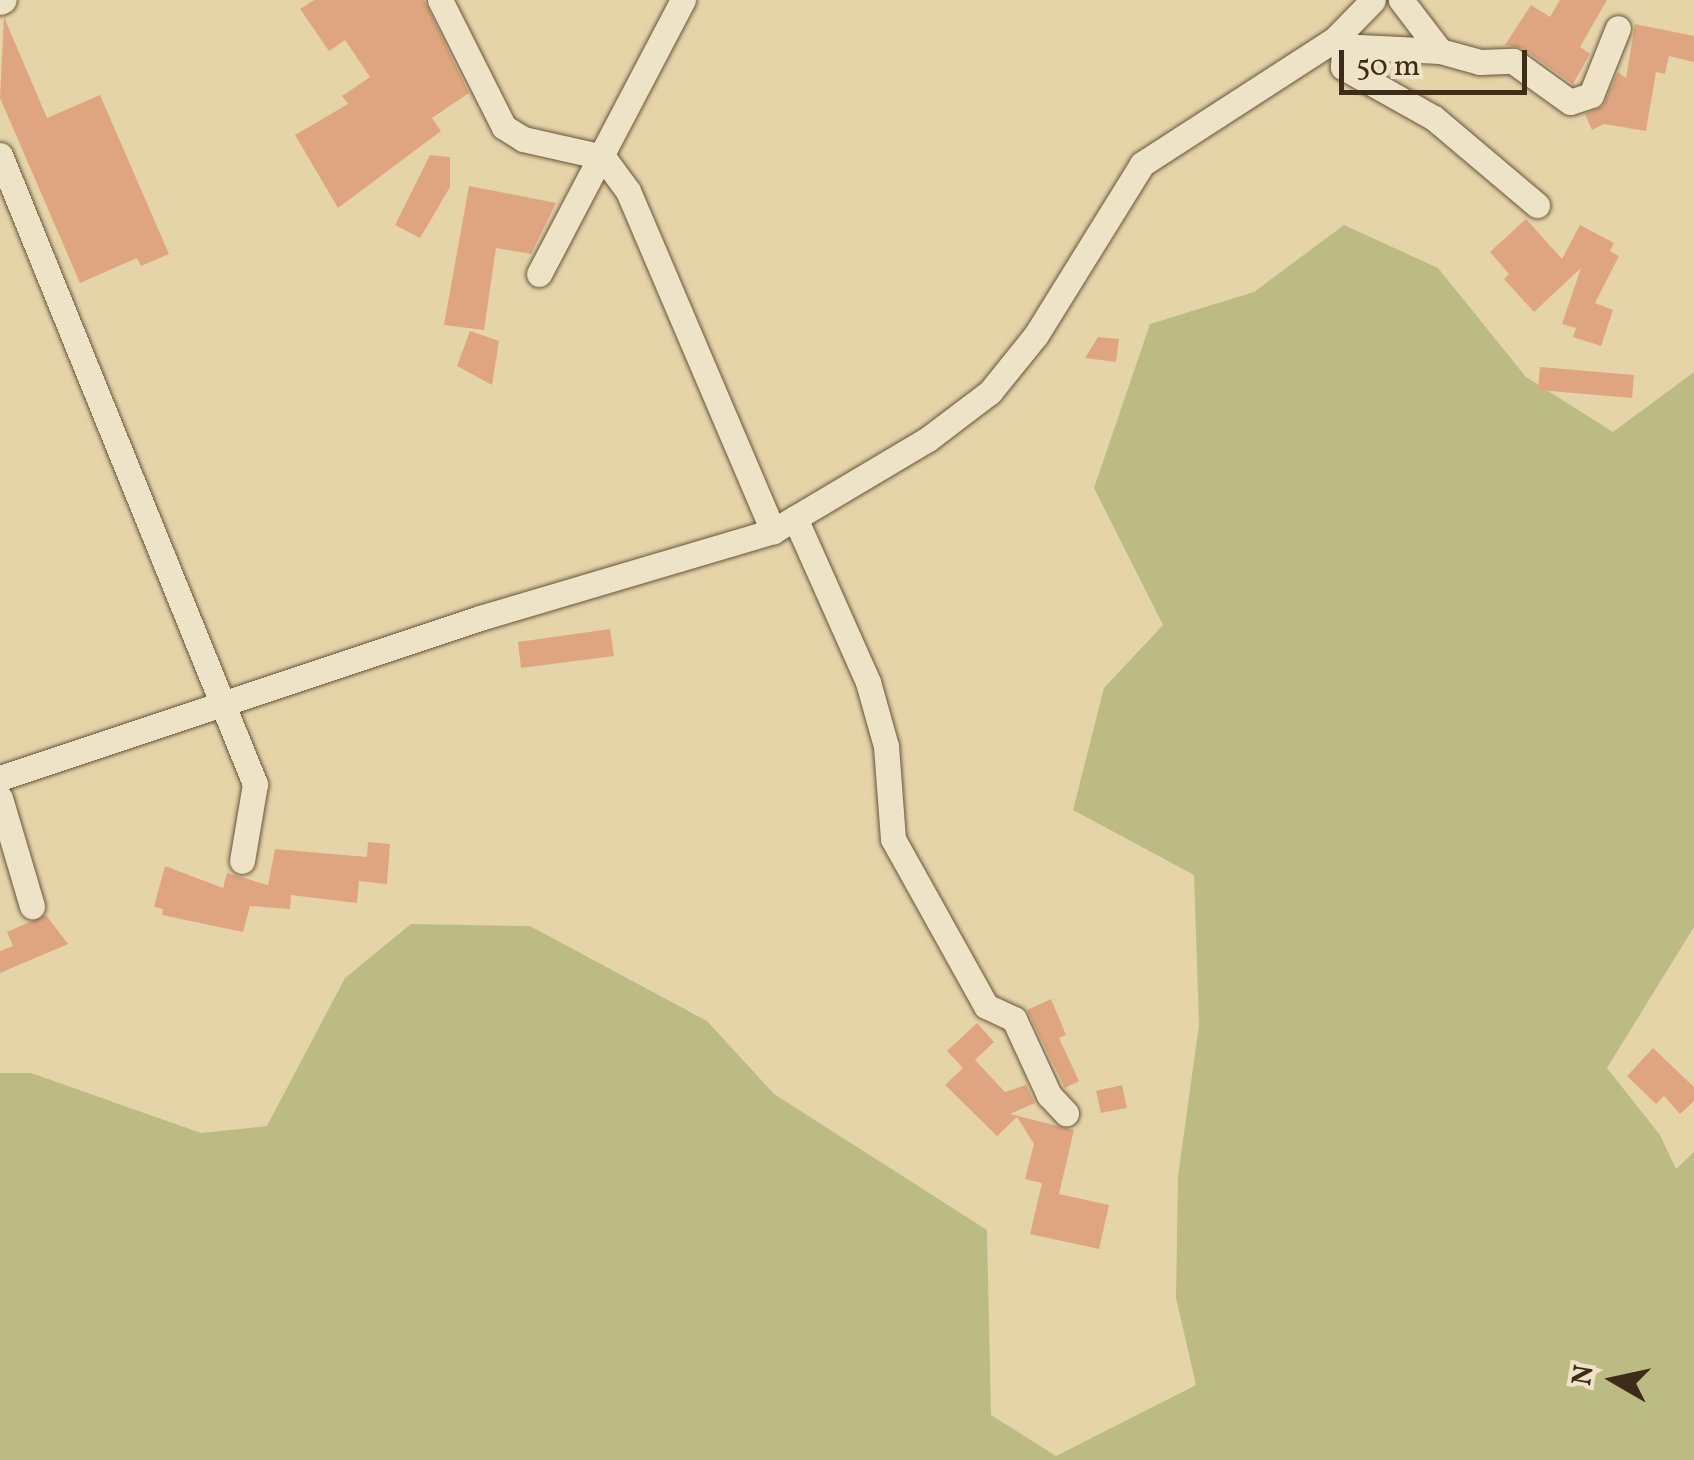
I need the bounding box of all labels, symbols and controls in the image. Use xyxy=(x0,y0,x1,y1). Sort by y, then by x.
scale bar xyxy=(1344,30,1532,92)
text: 50 m xyxy=(1356,46,1420,88)
north arrow xyxy=(1564,1330,1664,1430)
text: N xyxy=(1563,1362,1605,1388)

